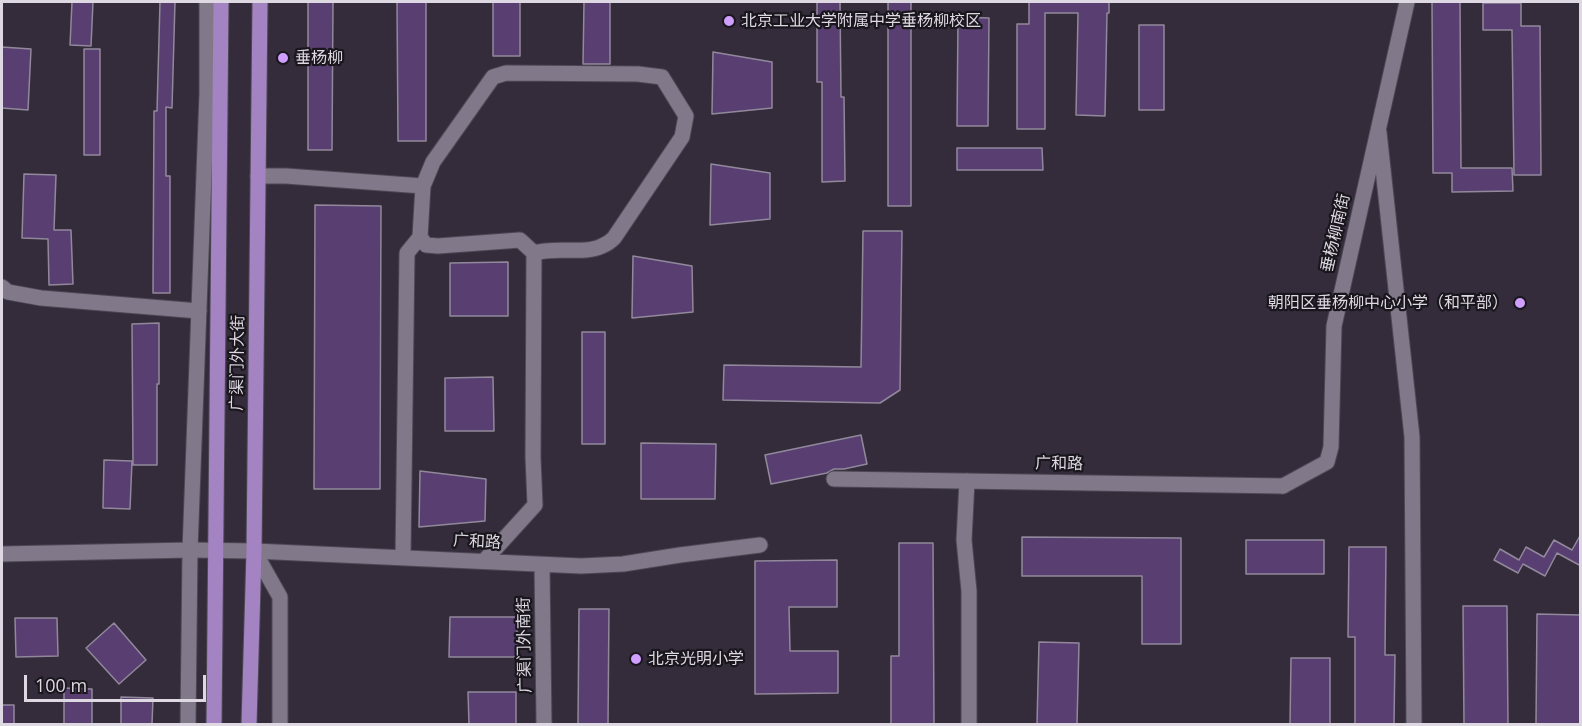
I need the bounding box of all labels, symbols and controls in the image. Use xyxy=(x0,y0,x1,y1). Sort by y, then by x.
place label: 北京工业大学附属中学垂杨柳校区 xyxy=(741,11,981,31)
marker: 北京工业大学附属中学垂杨柳校区 xyxy=(722,14,736,28)
place label: 垂杨柳 xyxy=(295,48,343,68)
marker: 垂杨柳 xyxy=(276,51,290,65)
street label: 垂杨柳南街 xyxy=(1318,192,1354,274)
place label: 朝阳区垂杨柳中心小学（和平部） xyxy=(1268,293,1508,313)
marker: 朝阳区垂杨柳中心小学（和平部） xyxy=(1513,296,1527,310)
street label: 广渠门外大街 xyxy=(228,315,248,411)
street label: 广和路 xyxy=(1035,454,1083,474)
street label: 广和路 xyxy=(453,531,501,553)
street label: 广渠门外南街 xyxy=(515,597,535,693)
place label: 北京光明小学 xyxy=(648,649,744,669)
marker: 北京光明小学 xyxy=(629,652,643,666)
scale bar xyxy=(27,663,208,701)
text: 100 m xyxy=(35,673,87,697)

